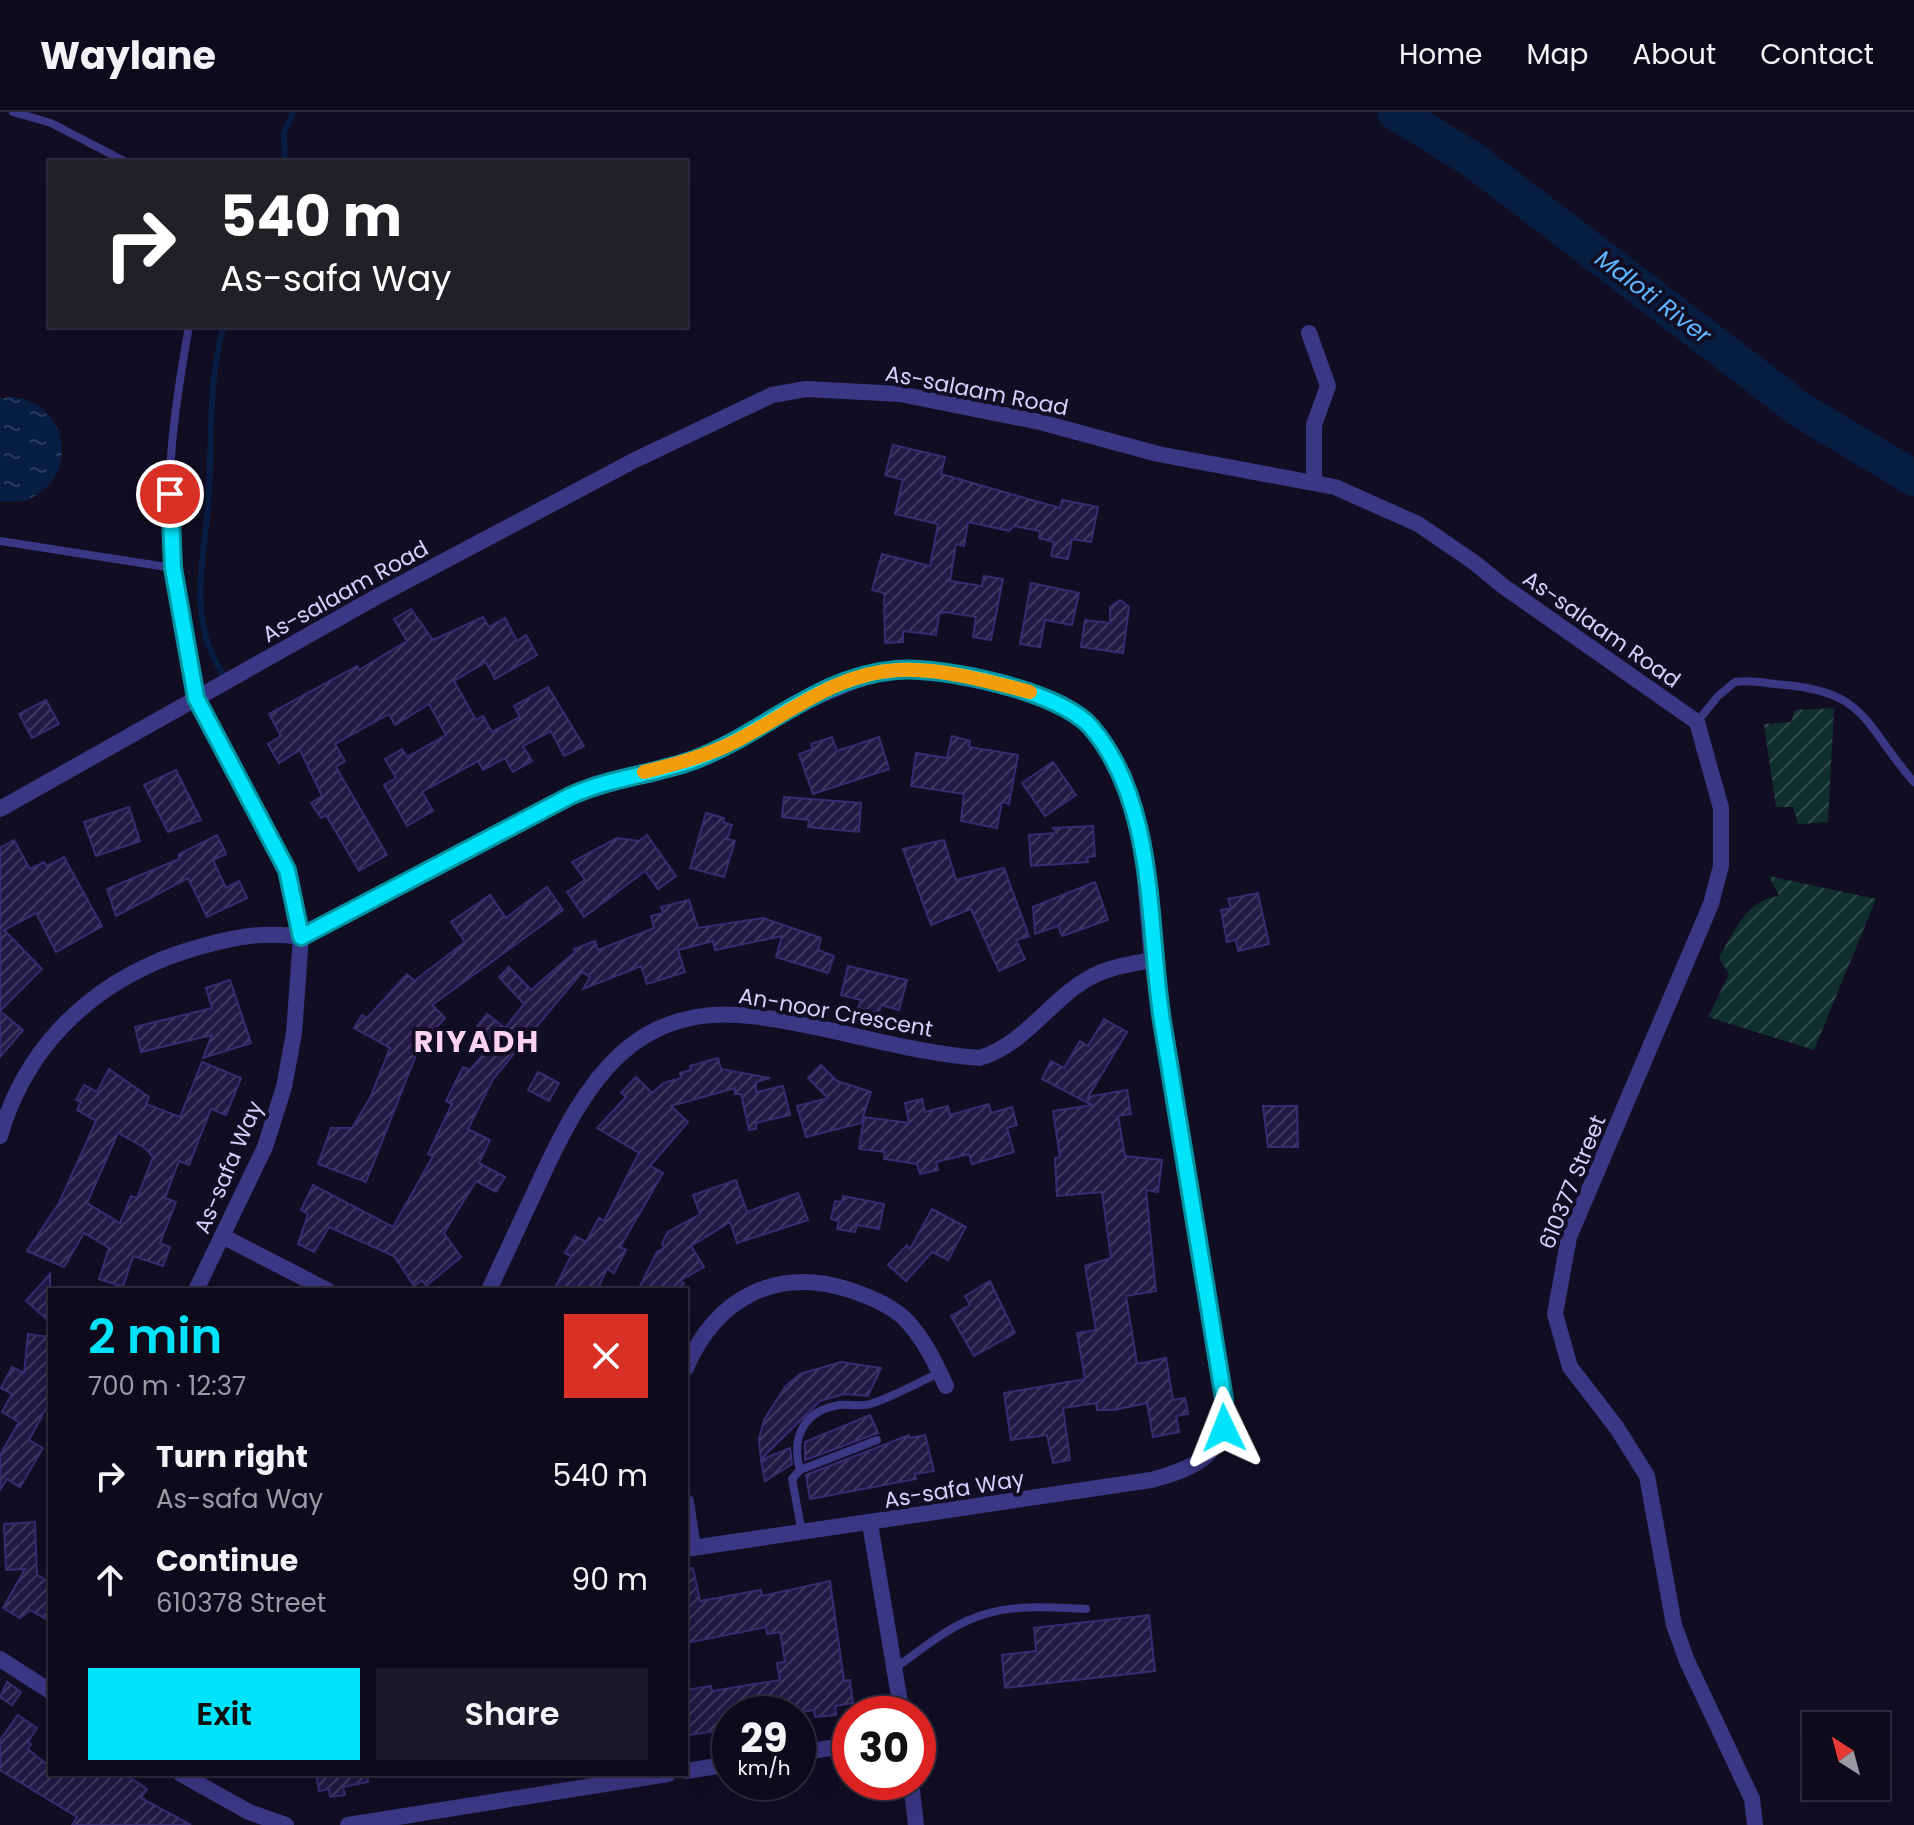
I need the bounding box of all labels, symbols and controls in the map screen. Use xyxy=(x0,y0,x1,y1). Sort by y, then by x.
text: Waylane xyxy=(40,29,216,82)
text: Home xyxy=(1399,35,1482,74)
text: Map xyxy=(1526,35,1588,74)
text: About xyxy=(1632,35,1716,74)
text: Contact xyxy=(1760,35,1874,74)
text: 540 m xyxy=(220,177,402,256)
icon: right xyxy=(88,192,192,296)
water label: Mdloti River xyxy=(1588,242,1719,352)
text: As-safa Way xyxy=(220,253,452,304)
street label: As-salaam Road xyxy=(883,358,1071,423)
pin xyxy=(136,460,204,528)
icon: arrive xyxy=(148,472,192,516)
street label: As-salaam Road xyxy=(257,533,434,650)
street label: As-salaam Road xyxy=(1517,563,1687,695)
street label: An-noor Crescent xyxy=(736,980,935,1045)
district label: RIYADH xyxy=(414,1020,540,1063)
street label: As-safa Way xyxy=(187,1095,271,1238)
street label: 610377 Street xyxy=(1531,1111,1613,1254)
text: 2 min xyxy=(88,1303,222,1370)
button: close xyxy=(564,1314,648,1398)
text: 700 m · 12:37 xyxy=(88,1368,246,1404)
position arrow xyxy=(1182,1386,1266,1470)
text: Turn right xyxy=(156,1435,308,1478)
icon: right xyxy=(88,1454,132,1498)
text: 540 m xyxy=(553,1454,648,1497)
street label: As-safa Way xyxy=(882,1463,1027,1516)
text: As-safa Way xyxy=(156,1481,323,1517)
text: Continue xyxy=(156,1539,298,1582)
icon: ahead xyxy=(88,1558,132,1602)
text: 90 m xyxy=(571,1558,648,1601)
text: 610378 Street xyxy=(156,1585,326,1621)
button: Exit xyxy=(88,1668,360,1760)
button: Share xyxy=(376,1668,648,1760)
speed limit sign: 30 xyxy=(832,1696,936,1800)
text: 29 xyxy=(740,1710,788,1766)
north arrow xyxy=(1802,1712,1890,1800)
map controls xyxy=(1802,1712,1890,1800)
text: km/h xyxy=(737,1754,791,1782)

